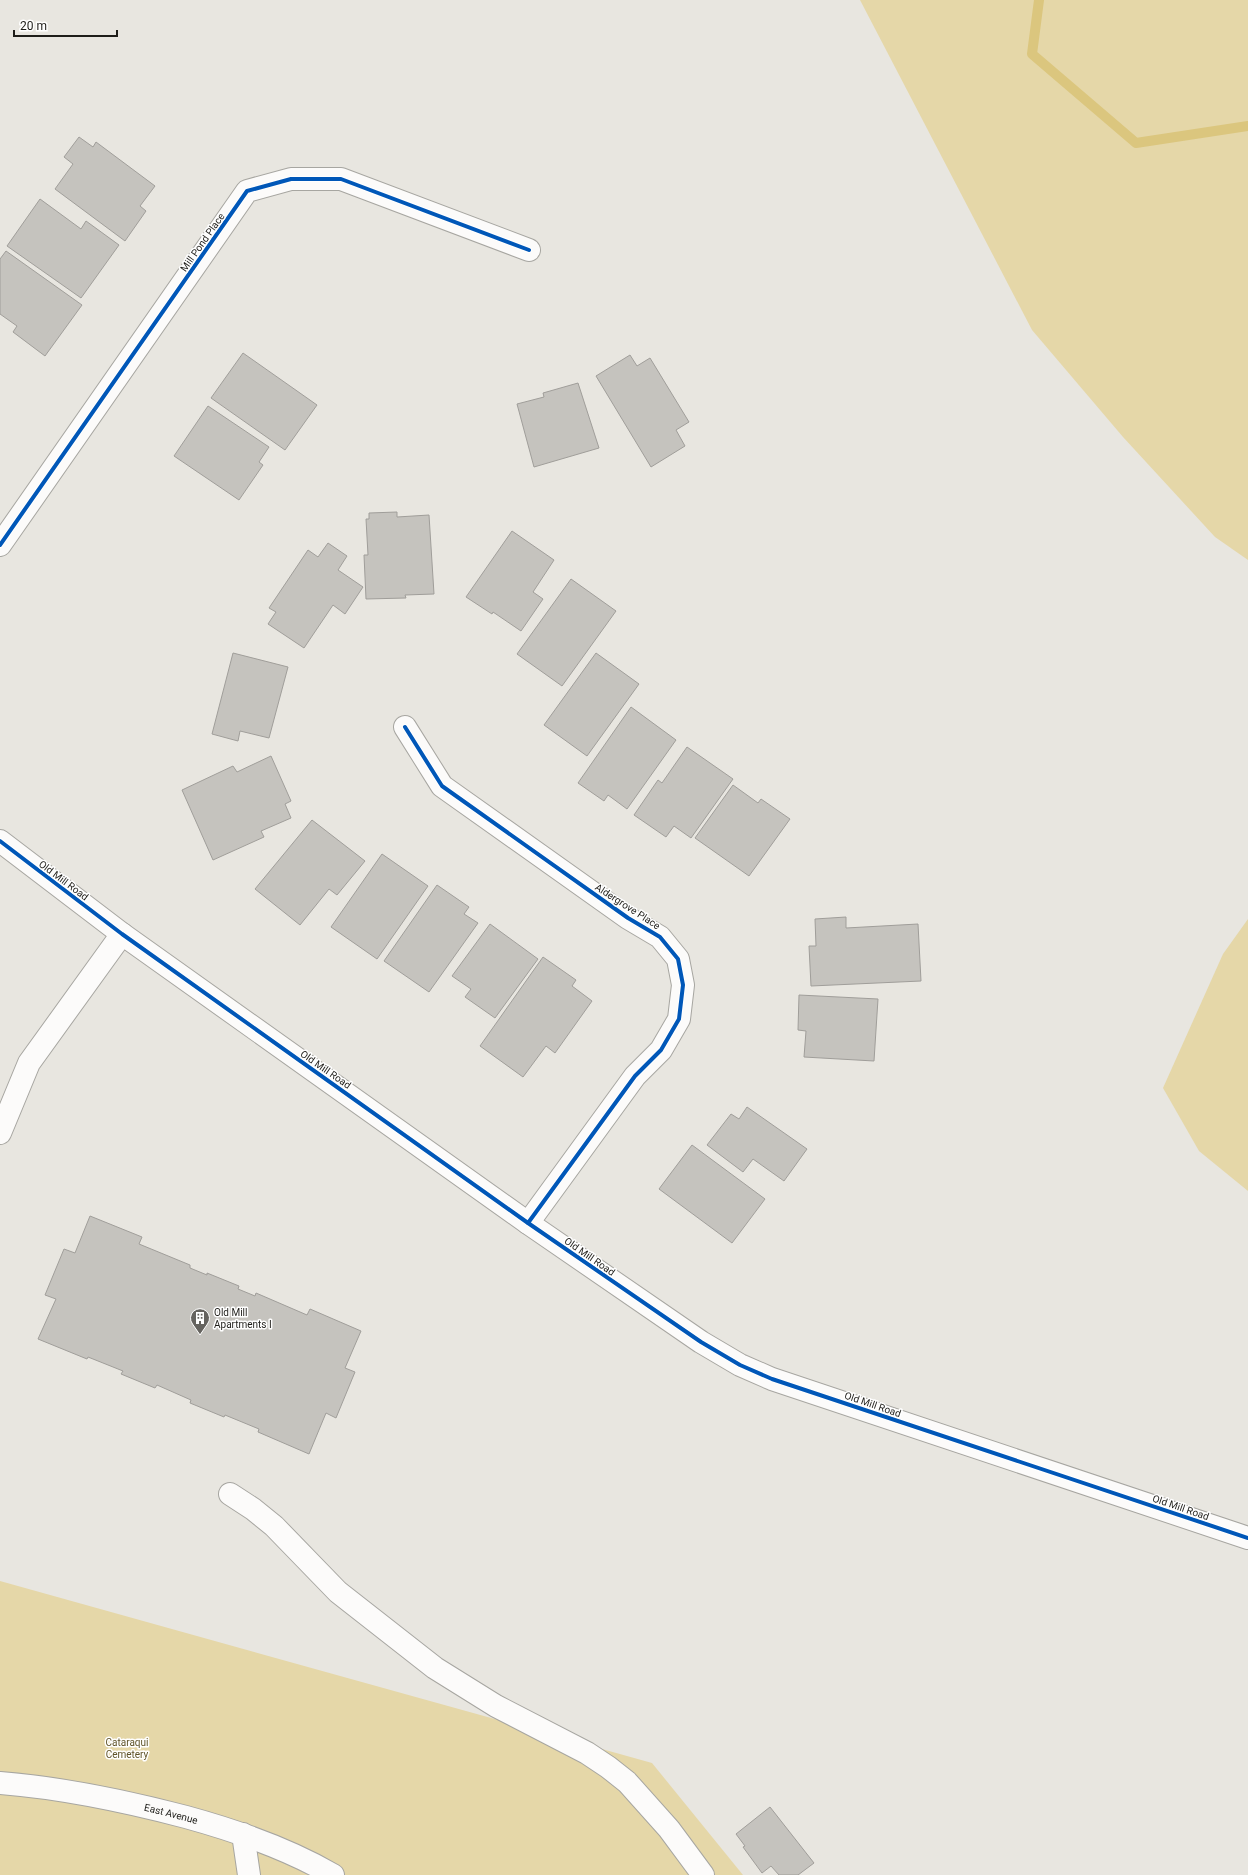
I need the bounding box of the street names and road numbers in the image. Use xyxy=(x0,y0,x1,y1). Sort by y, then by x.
street label: Mill Pond Place xyxy=(178,211,227,274)
street label: Old Mill Road xyxy=(37,858,91,903)
street label: Aldergrove Place xyxy=(593,881,662,931)
street label: Old Mill Road xyxy=(298,1048,353,1091)
street label: Old Mill Road xyxy=(562,1235,617,1278)
street label: Old Mill Road xyxy=(843,1390,902,1419)
street label: Old Mill Road xyxy=(1151,1493,1210,1522)
street label: East Avenue xyxy=(143,1802,199,1826)

